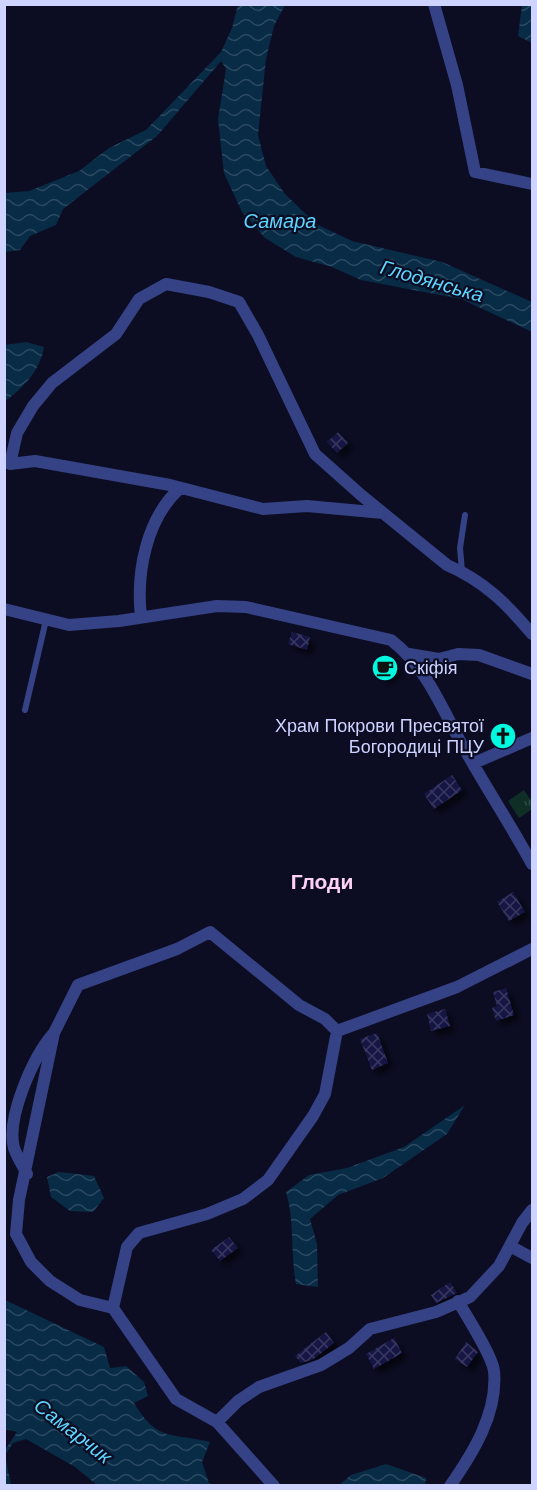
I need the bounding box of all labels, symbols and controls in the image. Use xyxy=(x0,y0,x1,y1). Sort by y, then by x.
water label: Самара xyxy=(244,210,316,232)
water label: Глодянська xyxy=(378,256,486,306)
cafe icon: Скіфія xyxy=(370,653,400,683)
place label: Скіфія xyxy=(404,658,457,678)
place label: Храм Покрови Пресвятої Богородиці ПЦУ xyxy=(275,716,485,757)
church icon: Храм Покрови Пресвятої Богородиці ПЦУ xyxy=(488,721,518,751)
district label: Глоди xyxy=(291,870,353,893)
water label: Самарчик xyxy=(30,1394,117,1469)

